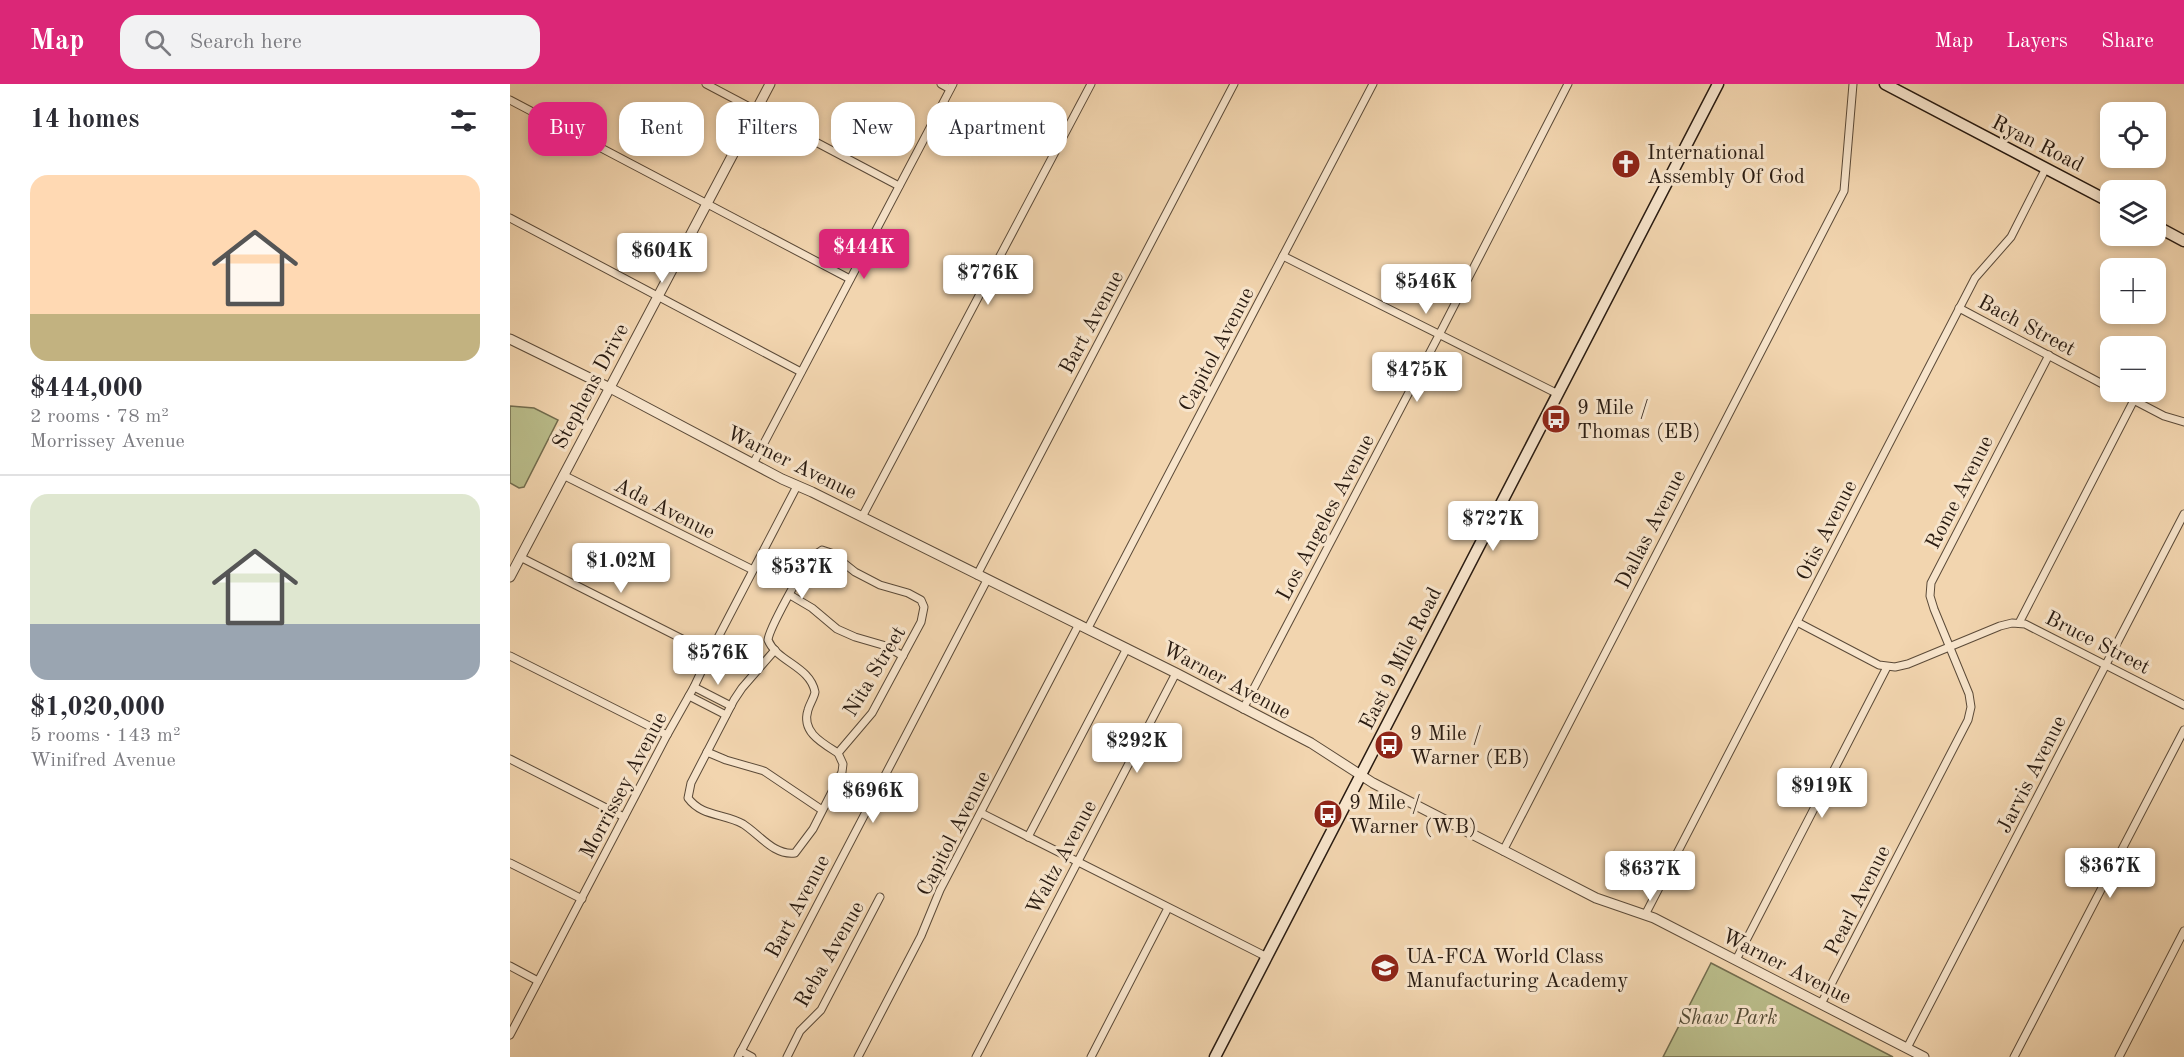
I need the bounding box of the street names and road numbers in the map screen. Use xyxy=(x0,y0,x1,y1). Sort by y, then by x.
street label: Ryan Road xyxy=(1988,112,2087,176)
street label: Bart Avenue xyxy=(1056,268,1128,378)
street label: Capitol Avenue xyxy=(1176,284,1259,415)
street label: Bach Street xyxy=(1974,292,2078,361)
street label: Stephens Drive xyxy=(549,321,633,453)
street label: Warner Avenue xyxy=(723,423,860,504)
street label: Los Angeles Avenue xyxy=(1274,431,1379,604)
street label: Rome Avenue xyxy=(1923,433,1998,553)
street label: Dallas Avenue xyxy=(1612,467,1690,592)
street label: Ada Avenue xyxy=(611,475,718,544)
street label: Otis Avenue xyxy=(1793,477,1862,584)
street label: East 9 Mile Road xyxy=(1356,584,1446,733)
street label: Bruce Street xyxy=(2041,608,2153,679)
street label: Nita Street xyxy=(840,623,910,721)
street label: Warner Avenue xyxy=(1159,639,1294,724)
street label: Morrissey Avenue xyxy=(577,709,672,862)
street label: Jarvis Avenue xyxy=(1994,713,2071,837)
street label: Capitol Avenue xyxy=(914,768,995,899)
street label: Waltz Avenue xyxy=(1023,797,1101,918)
street label: Pearl Avenue xyxy=(1822,842,1895,959)
street label: Bart Avenue xyxy=(762,852,834,962)
street label: Reba Avenue xyxy=(792,898,869,1011)
street label: Warner Avenue xyxy=(1718,926,1854,1009)

